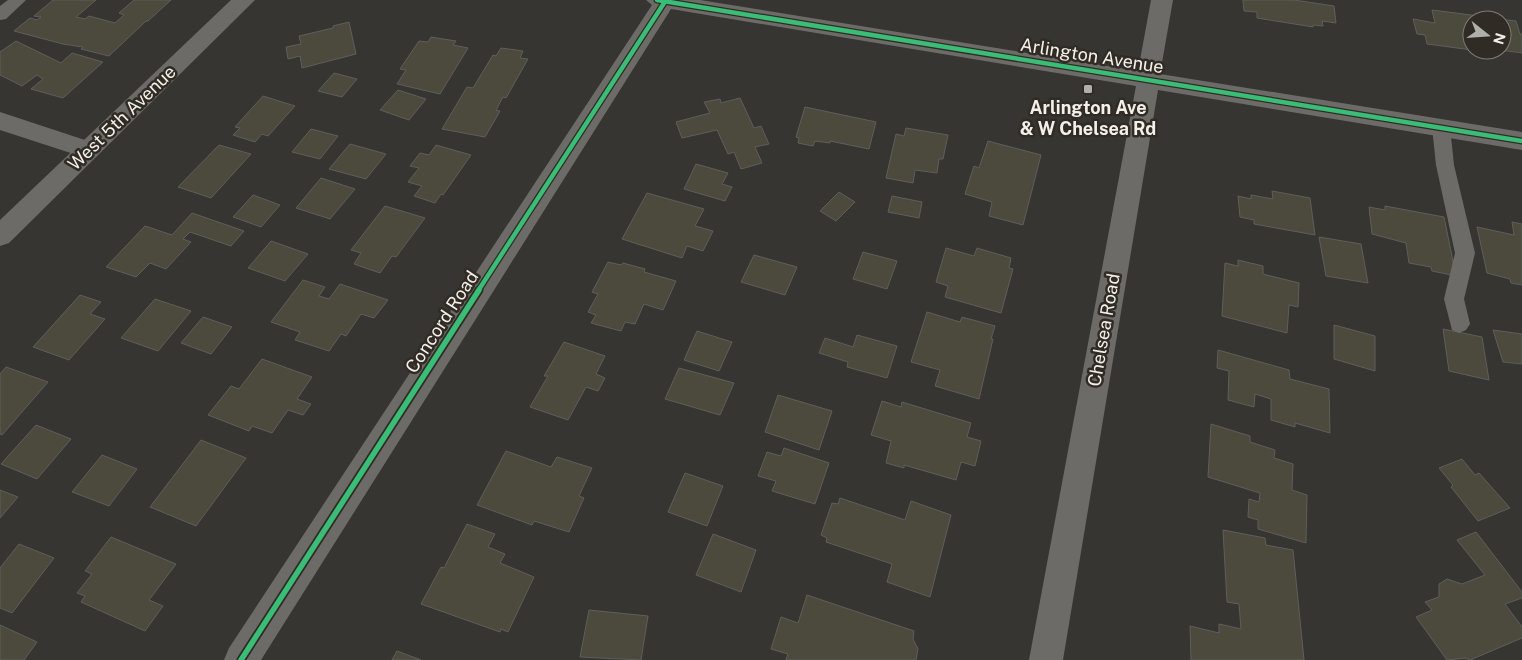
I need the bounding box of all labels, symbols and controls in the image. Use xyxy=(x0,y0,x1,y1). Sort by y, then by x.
north arrow xyxy=(1462,10,1512,60)
text: N xyxy=(1490,31,1509,46)
street label: Arlington Avenue xyxy=(1019,34,1165,77)
street label: West 5th Avenue xyxy=(63,61,180,174)
marker: Arlington Ave & W Chelsea Rd xyxy=(1082,83,1094,95)
place label: Arlington Ave & W Chelsea Rd xyxy=(1020,97,1156,139)
street label: Concord Road xyxy=(401,267,482,377)
street label: Chelsea Road xyxy=(1083,272,1124,388)

